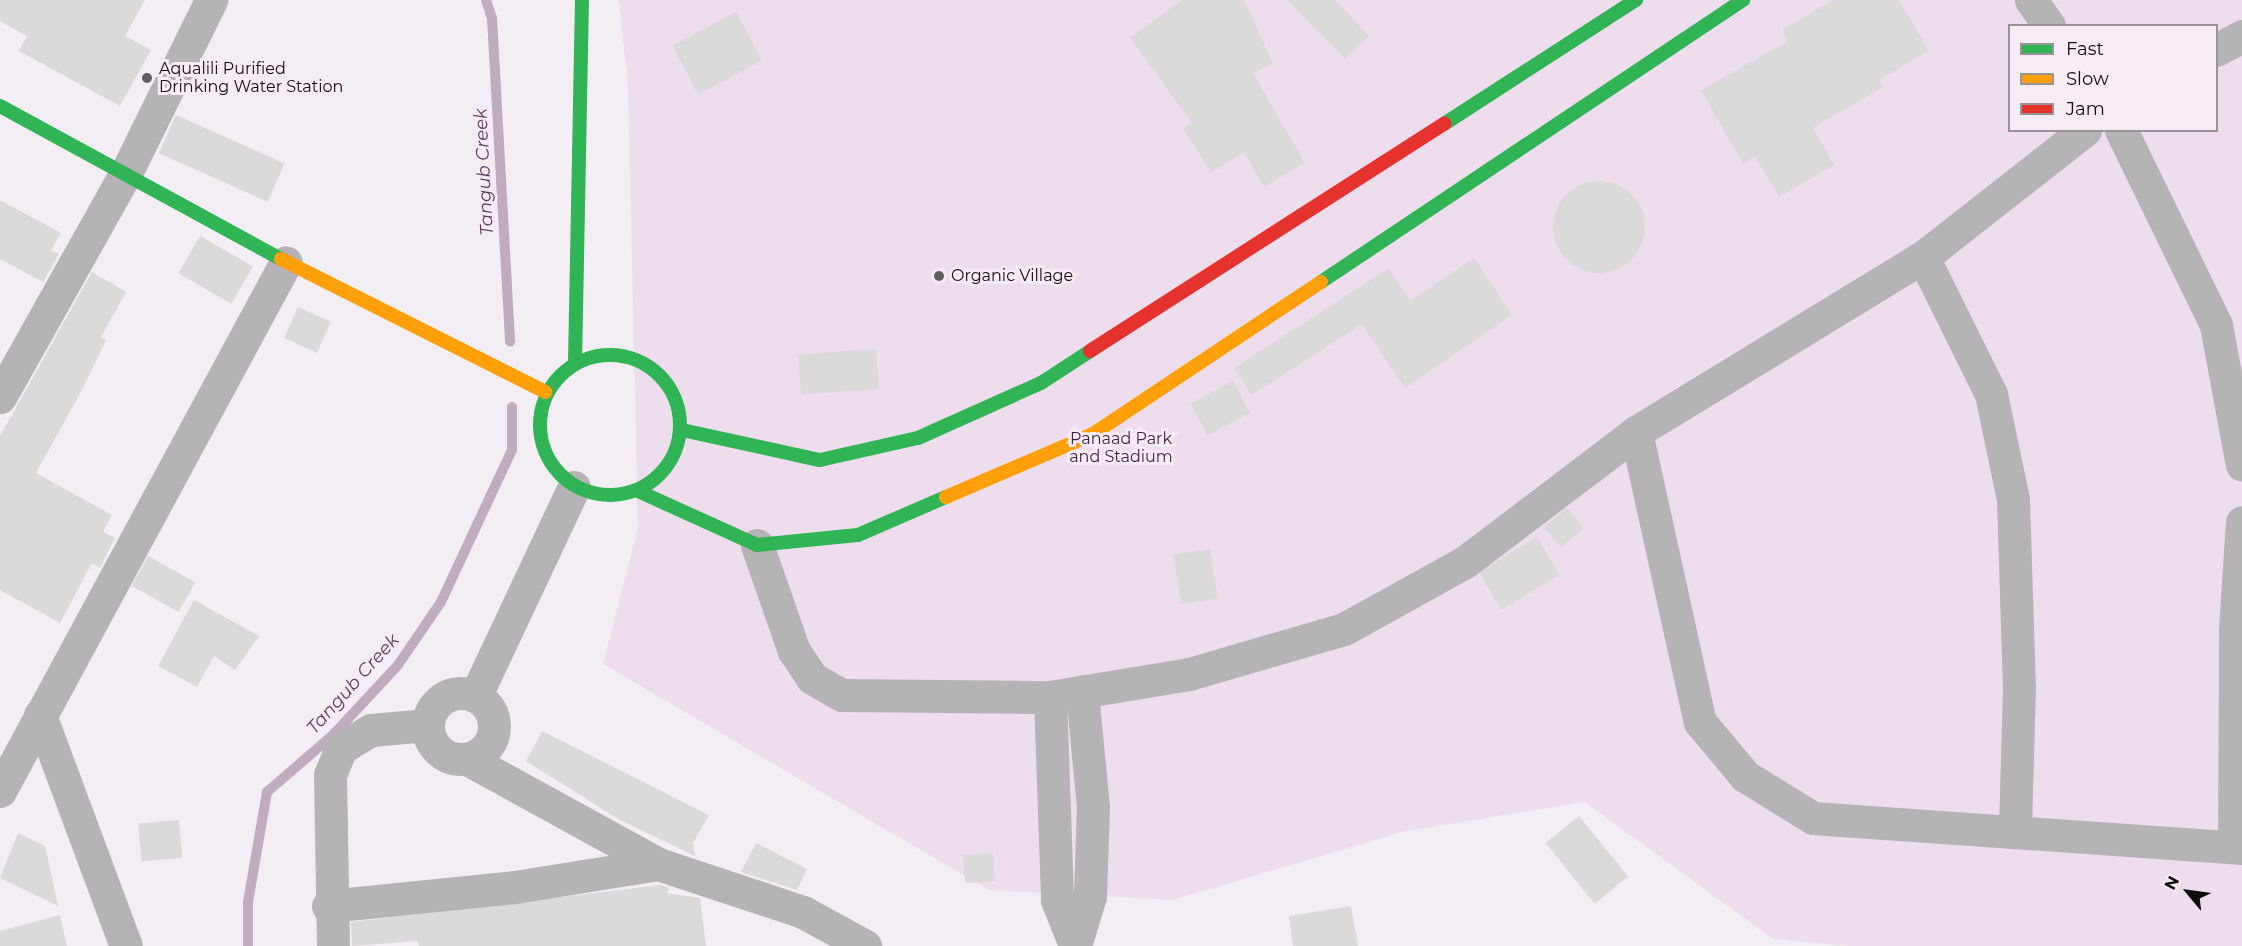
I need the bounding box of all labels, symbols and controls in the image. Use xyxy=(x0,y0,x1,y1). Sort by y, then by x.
legend xyxy=(2008,24,2218,132)
text: Fast xyxy=(2066,38,2104,60)
place label: Aqualili Purified Drinking Water Station xyxy=(159,59,343,97)
text: Slow xyxy=(2066,68,2109,90)
marker: Aqualili Purified Drinking Water Station xyxy=(140,71,154,85)
text: Jam xyxy=(2066,98,2105,120)
water label: Tangub Creek xyxy=(470,108,498,236)
place label: Organic Village xyxy=(951,266,1073,286)
marker: Organic Village xyxy=(932,269,946,283)
park label: Panaad Park and Stadium xyxy=(1069,429,1173,467)
water label: Tangub Creek xyxy=(302,629,404,739)
north arrow xyxy=(2158,862,2218,922)
text: N xyxy=(2160,873,2183,893)

